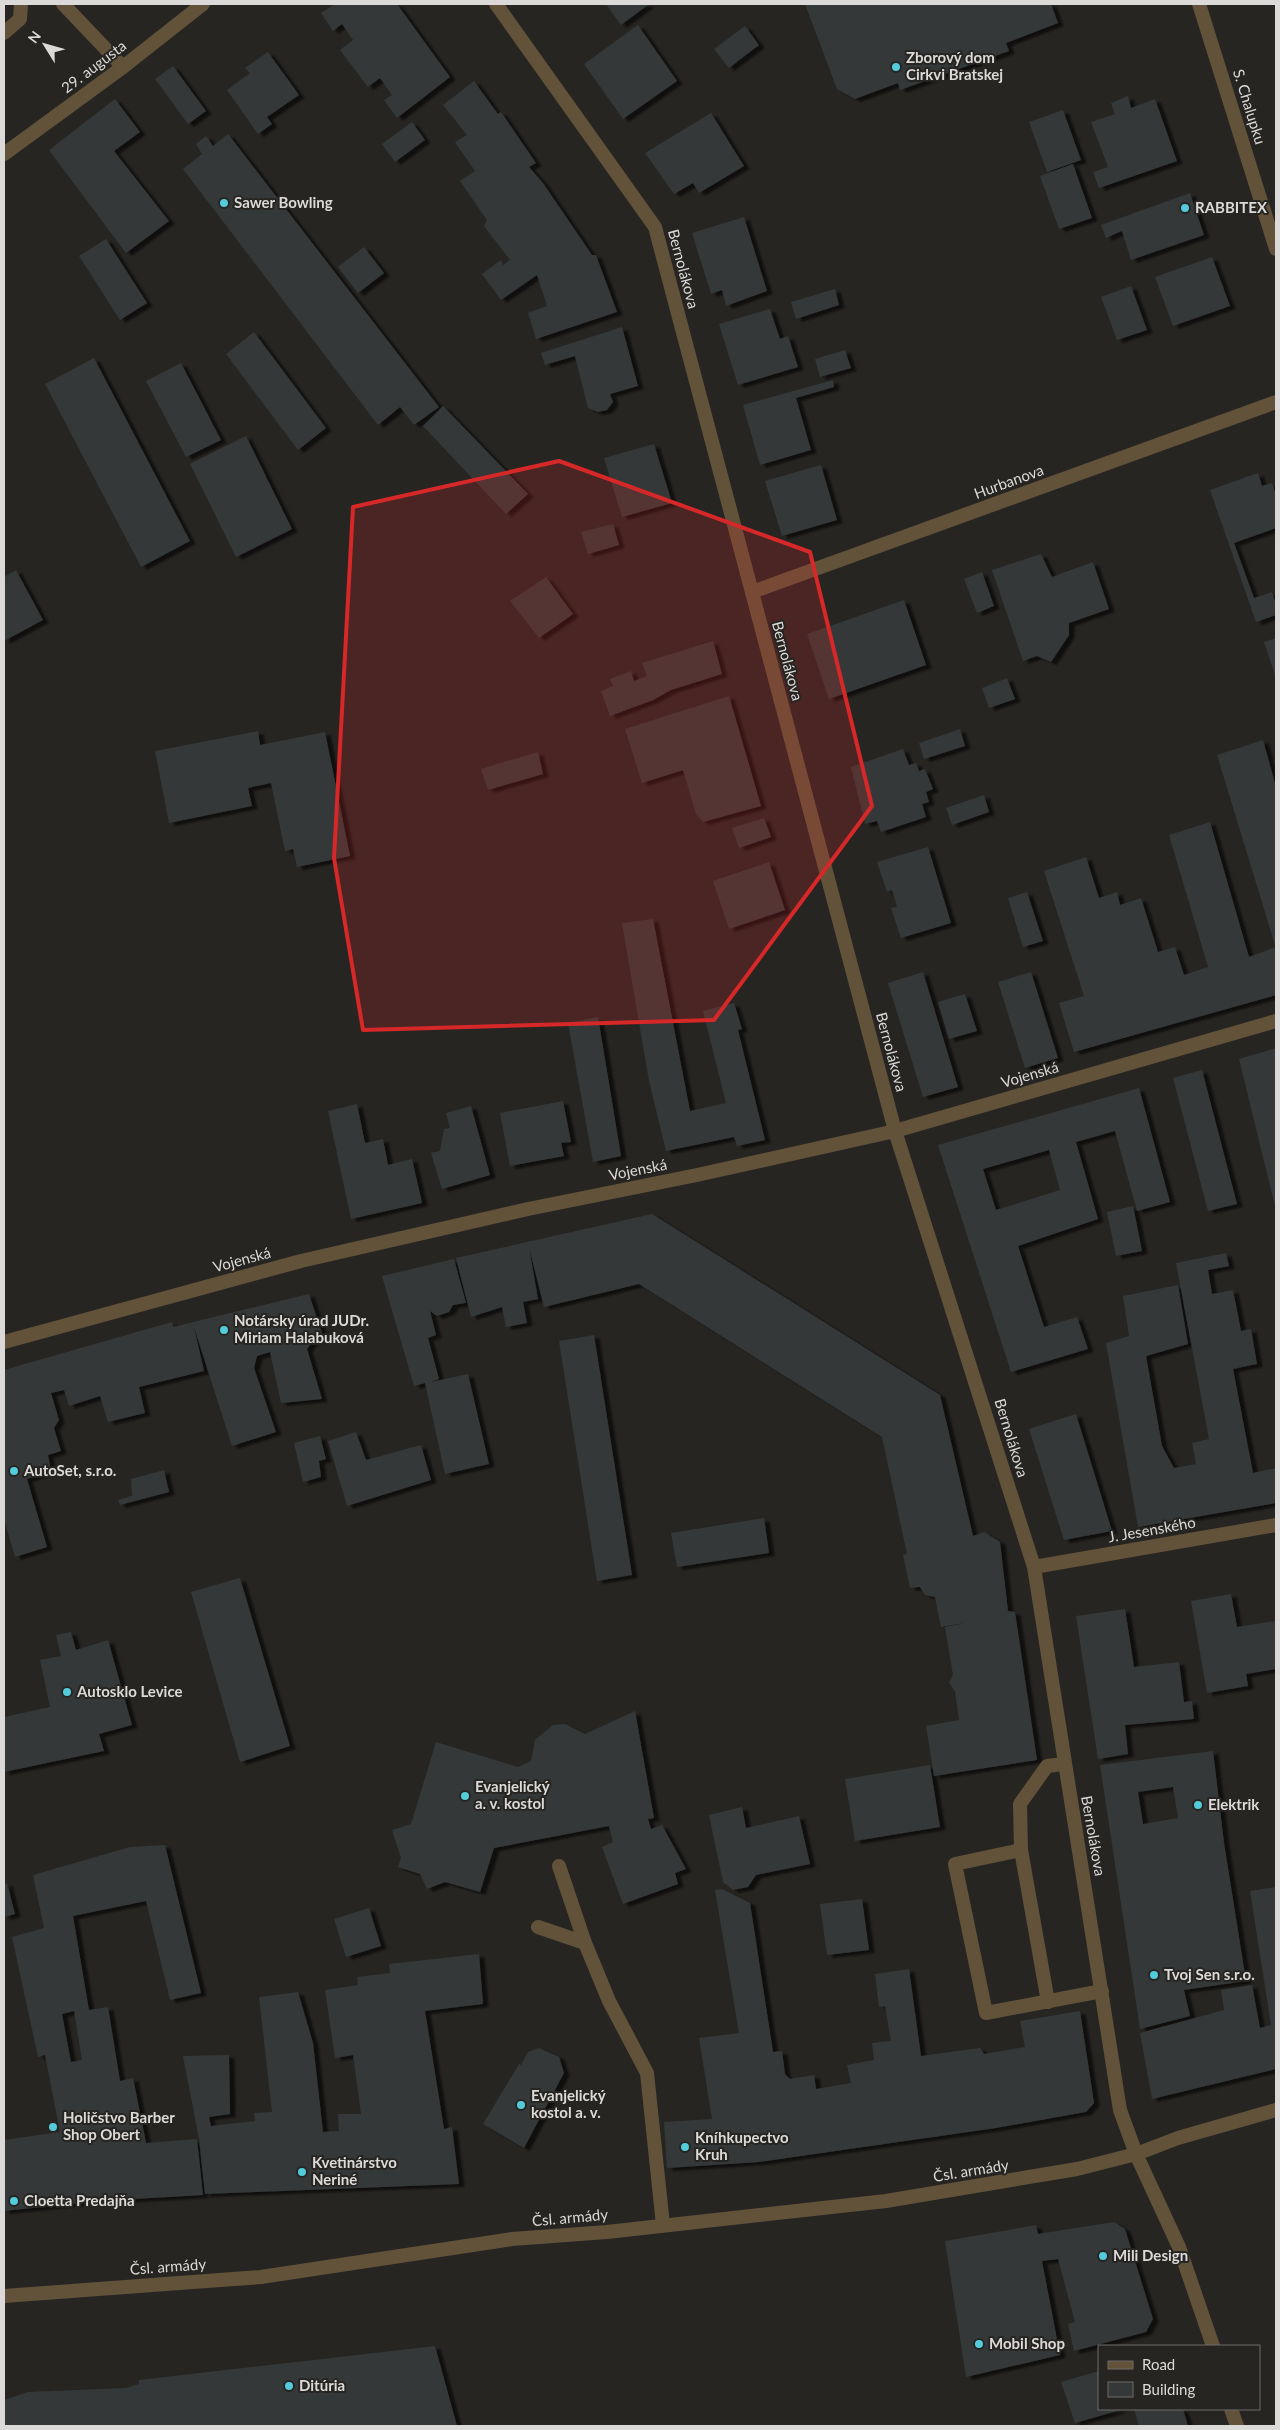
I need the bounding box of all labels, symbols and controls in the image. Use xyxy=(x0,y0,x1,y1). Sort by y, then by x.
north arrow xyxy=(20,20,70,70)
text: N xyxy=(24,27,44,46)
street label: 29. augusta xyxy=(58,36,129,96)
place label: Zborový dom Cirkvi Bratskej xyxy=(906,48,1003,83)
marker: Zborový dom Cirkvi Bratskej xyxy=(890,61,902,73)
street label: S. Chalupku xyxy=(1230,67,1270,146)
place label: Sawer Bowling xyxy=(234,193,333,211)
marker: Sawer Bowling xyxy=(218,197,230,209)
place label: RABBITEX xyxy=(1195,198,1268,216)
marker: RABBITEX xyxy=(1179,202,1191,214)
street label: Bernolákova xyxy=(665,227,703,310)
street label: Hurbanova xyxy=(971,460,1046,502)
street label: Bernolákova xyxy=(769,619,807,702)
street label: Bernolákova xyxy=(873,1010,911,1093)
street label: Vojenská xyxy=(999,1057,1061,1091)
street label: Vojenská xyxy=(607,1155,668,1183)
street label: Vojenská xyxy=(211,1243,273,1275)
place label: Notársky úrad JUDr. Miriam Halabuková xyxy=(234,1311,369,1346)
marker: Notársky úrad JUDr. Miriam Halabuková xyxy=(218,1324,230,1336)
street label: Bernolákova xyxy=(991,1396,1032,1479)
place label: AutoSet, s.r.o. xyxy=(23,1461,116,1479)
marker: AutoSet, s.r.o. xyxy=(8,1465,20,1477)
street label: J. Jesenského xyxy=(1107,1512,1197,1546)
place label: Autosklo Levice xyxy=(76,1682,183,1700)
marker: Autosklo Levice xyxy=(61,1686,73,1698)
place label: Evanjelický a. v. kostol xyxy=(475,1777,550,1812)
marker: Evanjelický a. v. kostol xyxy=(459,1790,471,1802)
street label: Bernolákova xyxy=(1078,1794,1110,1877)
place label: Elektrik xyxy=(1208,1795,1260,1813)
marker: Elektrik xyxy=(1192,1799,1204,1811)
place label: Tvoj Sen s.r.o. xyxy=(1164,1965,1255,1983)
marker: Tvoj Sen s.r.o. xyxy=(1148,1969,1160,1981)
place label: Evanjelický kostol a. v. xyxy=(531,2086,606,2121)
marker: Evanjelický kostol a. v. xyxy=(515,2099,527,2111)
place label: Holičstvo Barber Shop Obert xyxy=(63,2108,175,2143)
marker: Holičstvo Barber Shop Obert xyxy=(47,2121,59,2133)
place label: Kníhkupectvo Kruh xyxy=(695,2128,789,2163)
marker: Kníhkupectvo Kruh xyxy=(679,2141,691,2153)
place label: Kvetinárstvo Neriné xyxy=(312,2153,397,2188)
street label: Čsl. armády xyxy=(932,2155,1010,2185)
marker: Kvetinárstvo Neriné xyxy=(296,2166,308,2178)
place label: Cloetta Predajňa xyxy=(24,2191,135,2209)
marker: Cloetta Predajňa xyxy=(8,2195,20,2207)
street label: Čsl. armády xyxy=(531,2205,609,2229)
place label: Mili Design xyxy=(1113,2246,1188,2264)
marker: Mili Design xyxy=(1097,2250,1109,2262)
street label: Čsl. armády xyxy=(129,2254,207,2278)
place label: Mobil Shop xyxy=(989,2334,1065,2352)
marker: Mobil Shop xyxy=(973,2338,985,2350)
legend xyxy=(1098,2345,1260,2410)
text: Road xyxy=(1142,2355,1175,2373)
place label: Ditúria xyxy=(299,2376,345,2394)
marker: Ditúria xyxy=(283,2380,295,2392)
text: Building xyxy=(1142,2380,1195,2398)

